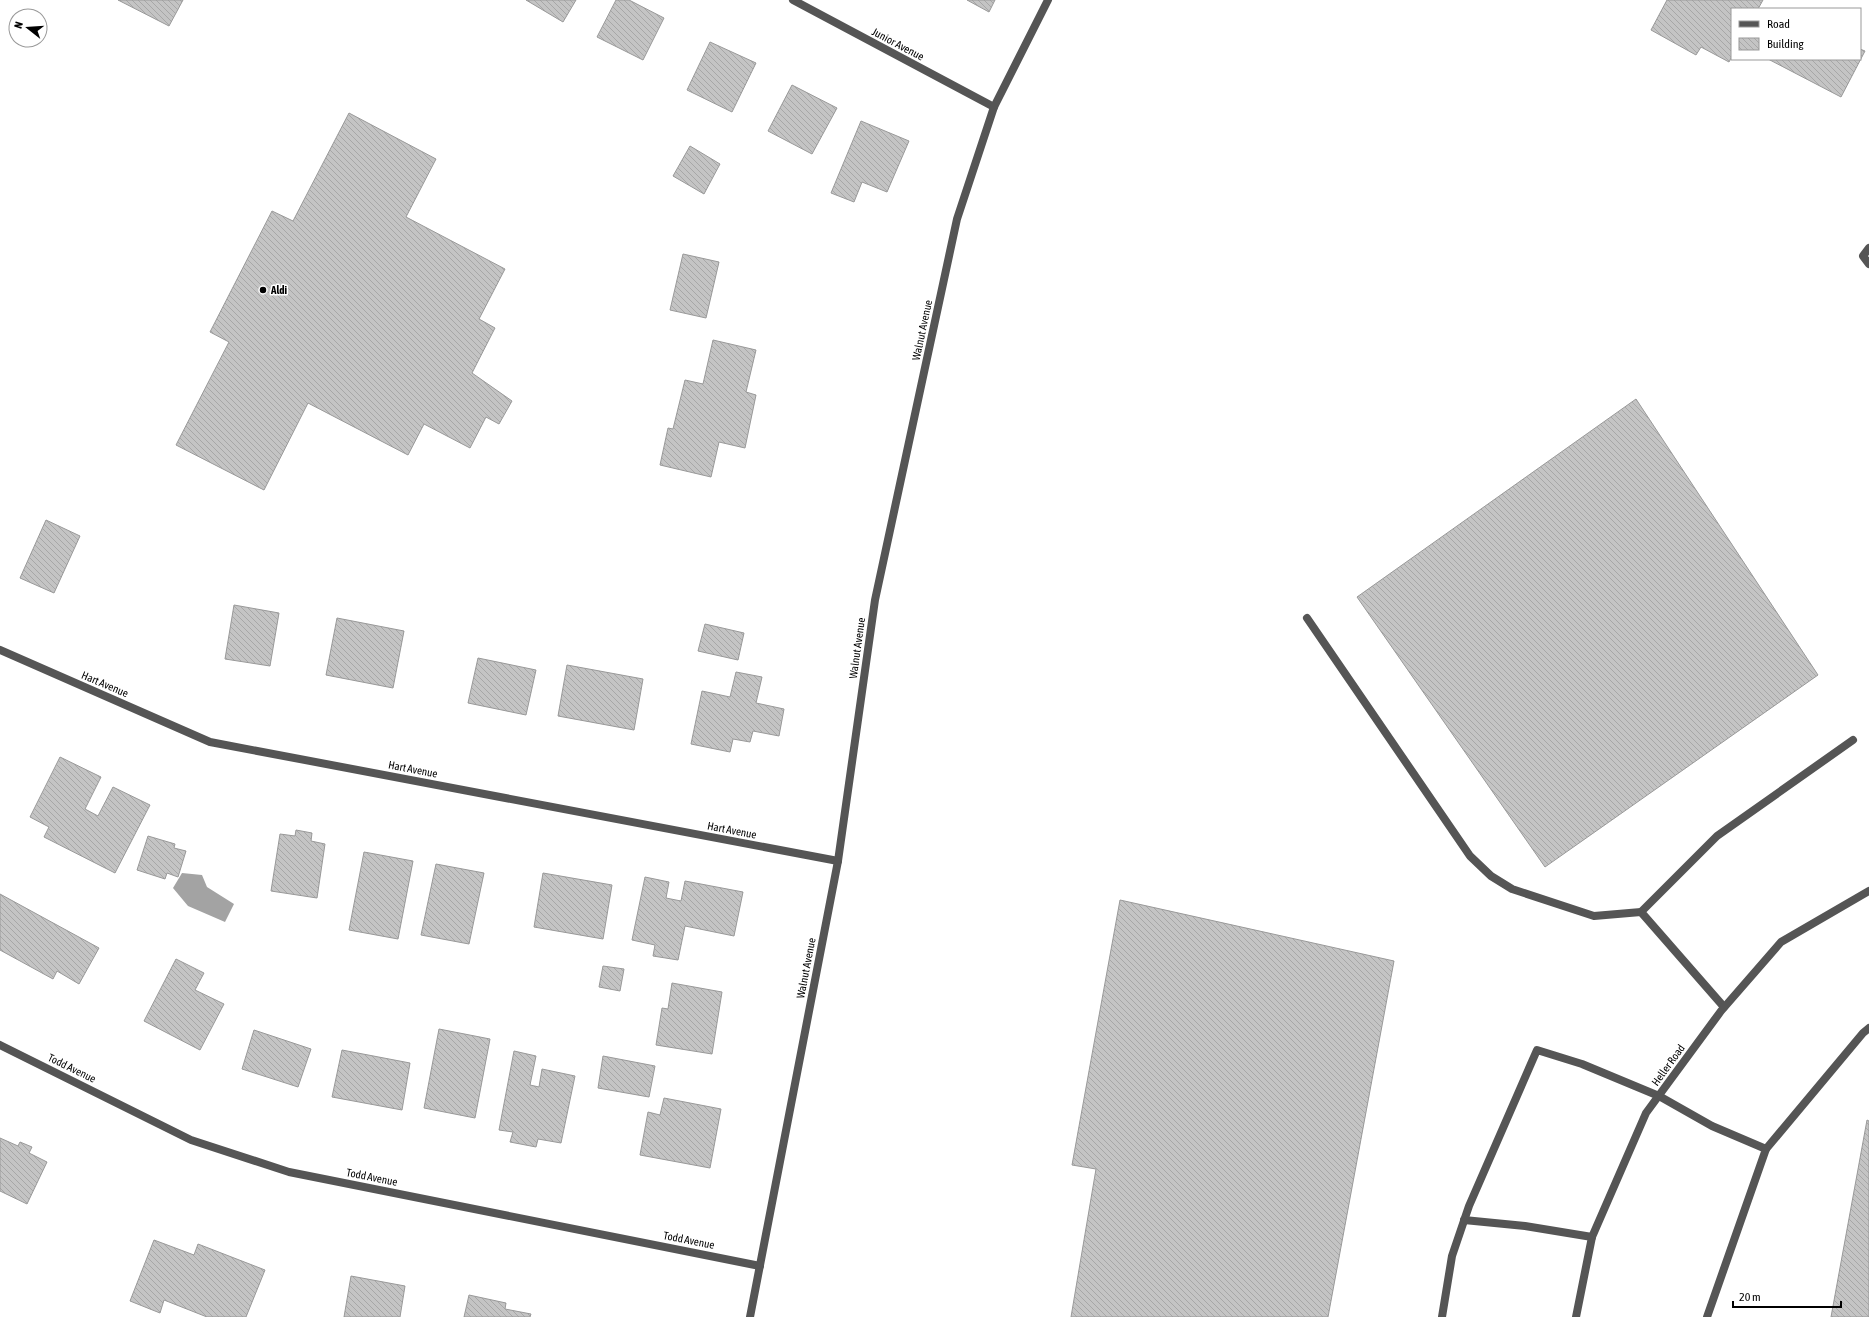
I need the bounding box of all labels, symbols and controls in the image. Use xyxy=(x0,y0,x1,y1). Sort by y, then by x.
north arrow xyxy=(8,8,48,48)
legend xyxy=(1731,8,1861,60)
text: Road xyxy=(1767,17,1790,31)
text: N xyxy=(12,20,25,30)
street label: Junior Avenue xyxy=(870,25,926,63)
text: Building xyxy=(1767,37,1805,51)
place label: Aldi xyxy=(270,284,287,296)
marker: Aldi xyxy=(258,285,268,295)
street label: Walnut Avenue xyxy=(910,299,934,361)
street label: Walnut Avenue xyxy=(847,617,867,679)
street label: Hart Avenue xyxy=(80,669,130,699)
street label: Hart Avenue xyxy=(387,758,439,780)
street label: Hart Avenue xyxy=(706,819,758,841)
street label: Walnut Avenue xyxy=(794,937,818,999)
street label: Heller Road xyxy=(1649,1042,1687,1088)
street label: Todd Avenue xyxy=(46,1051,98,1085)
street label: Todd Avenue xyxy=(345,1166,399,1188)
street label: Todd Avenue xyxy=(662,1229,716,1251)
scale bar xyxy=(1733,1283,1841,1309)
text: 20 m xyxy=(1739,1290,1761,1304)

